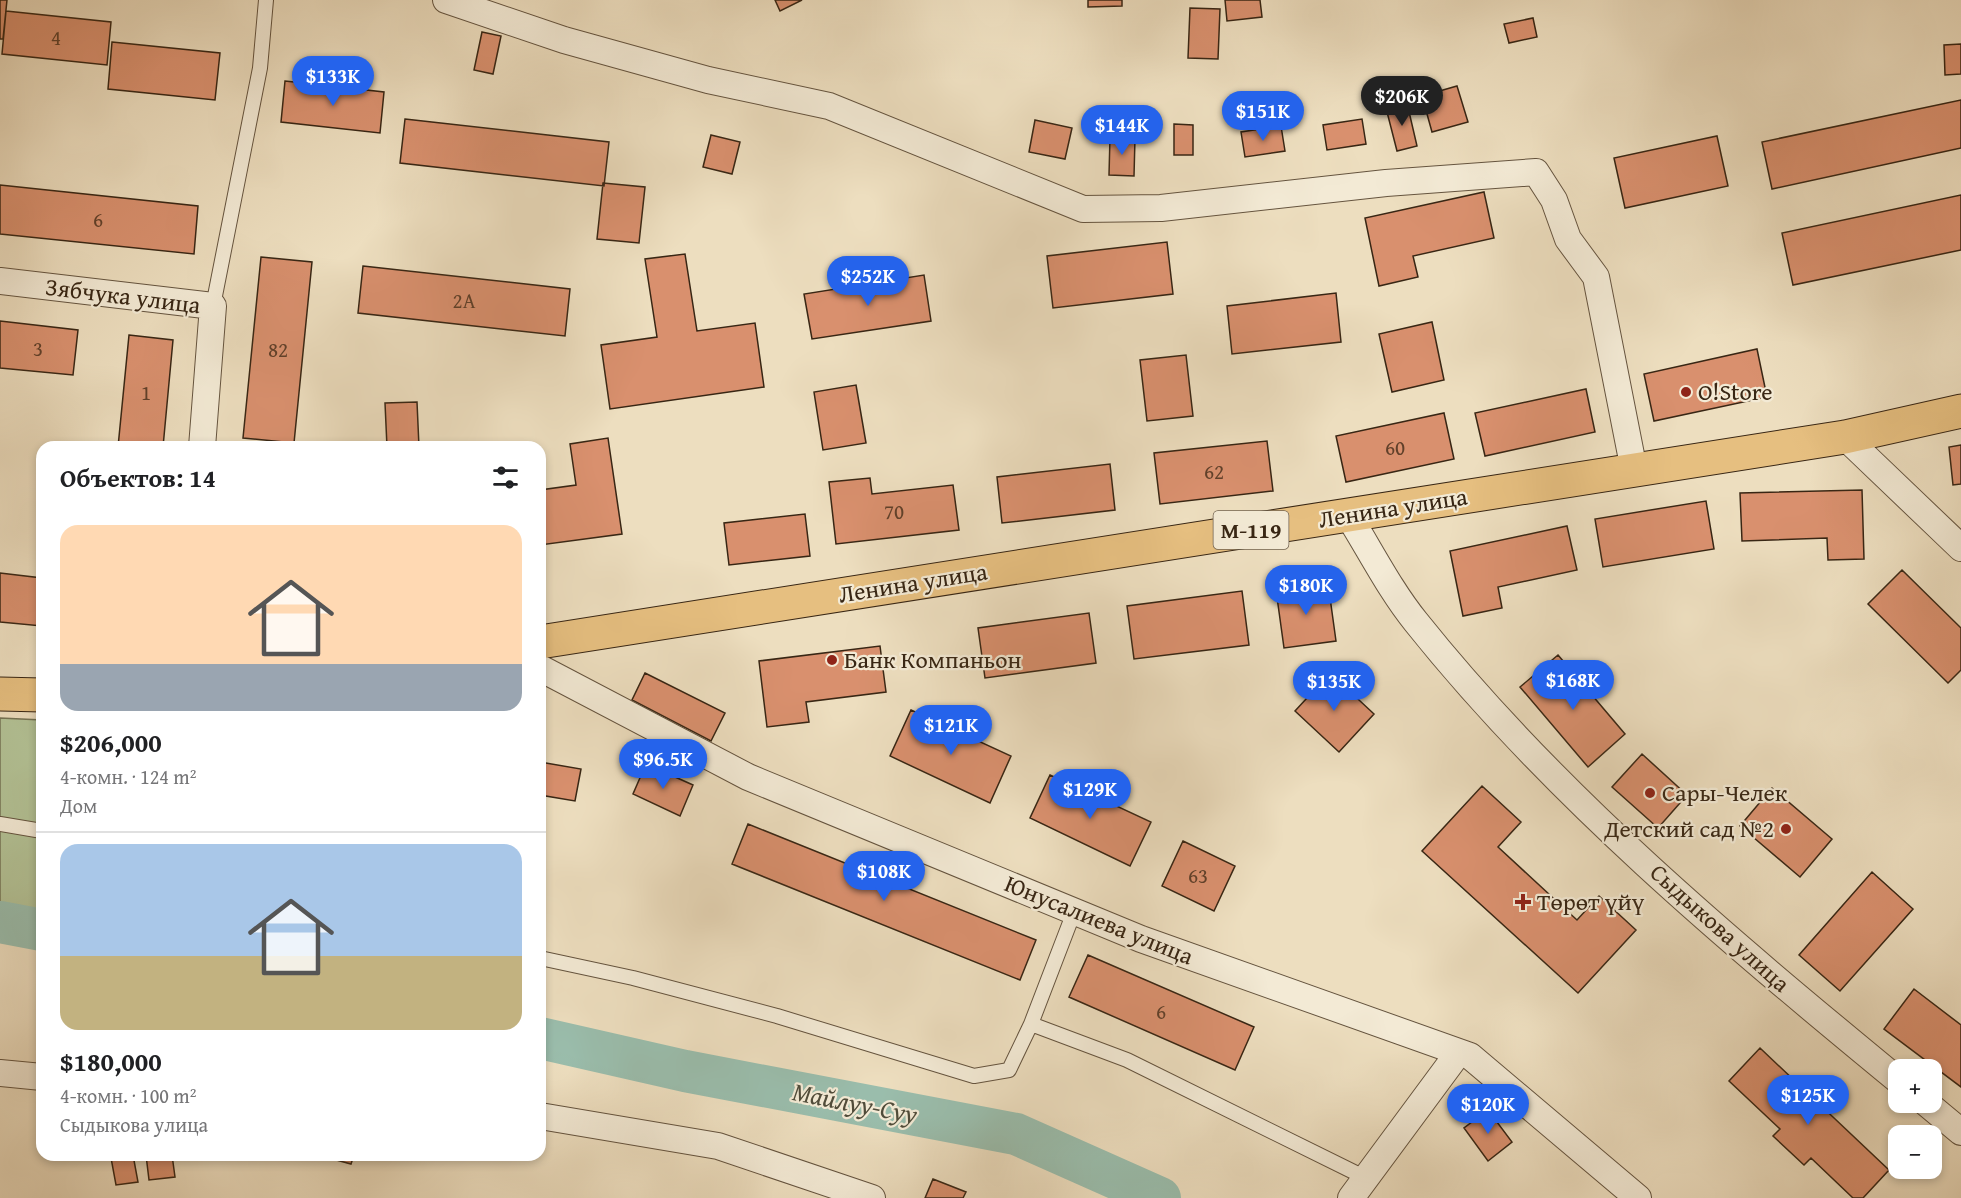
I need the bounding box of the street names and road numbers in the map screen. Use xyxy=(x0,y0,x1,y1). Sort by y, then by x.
street label: Зябчука улица xyxy=(44,269,203,322)
street label: Ленина улица xyxy=(1316,478,1470,537)
road number: М-119 xyxy=(1214,511,1288,549)
street label: Ленина улица xyxy=(836,553,990,612)
street label: Сыдыкова улица xyxy=(1643,855,1799,1000)
street label: Юнусалиева улица xyxy=(1000,866,1199,974)

